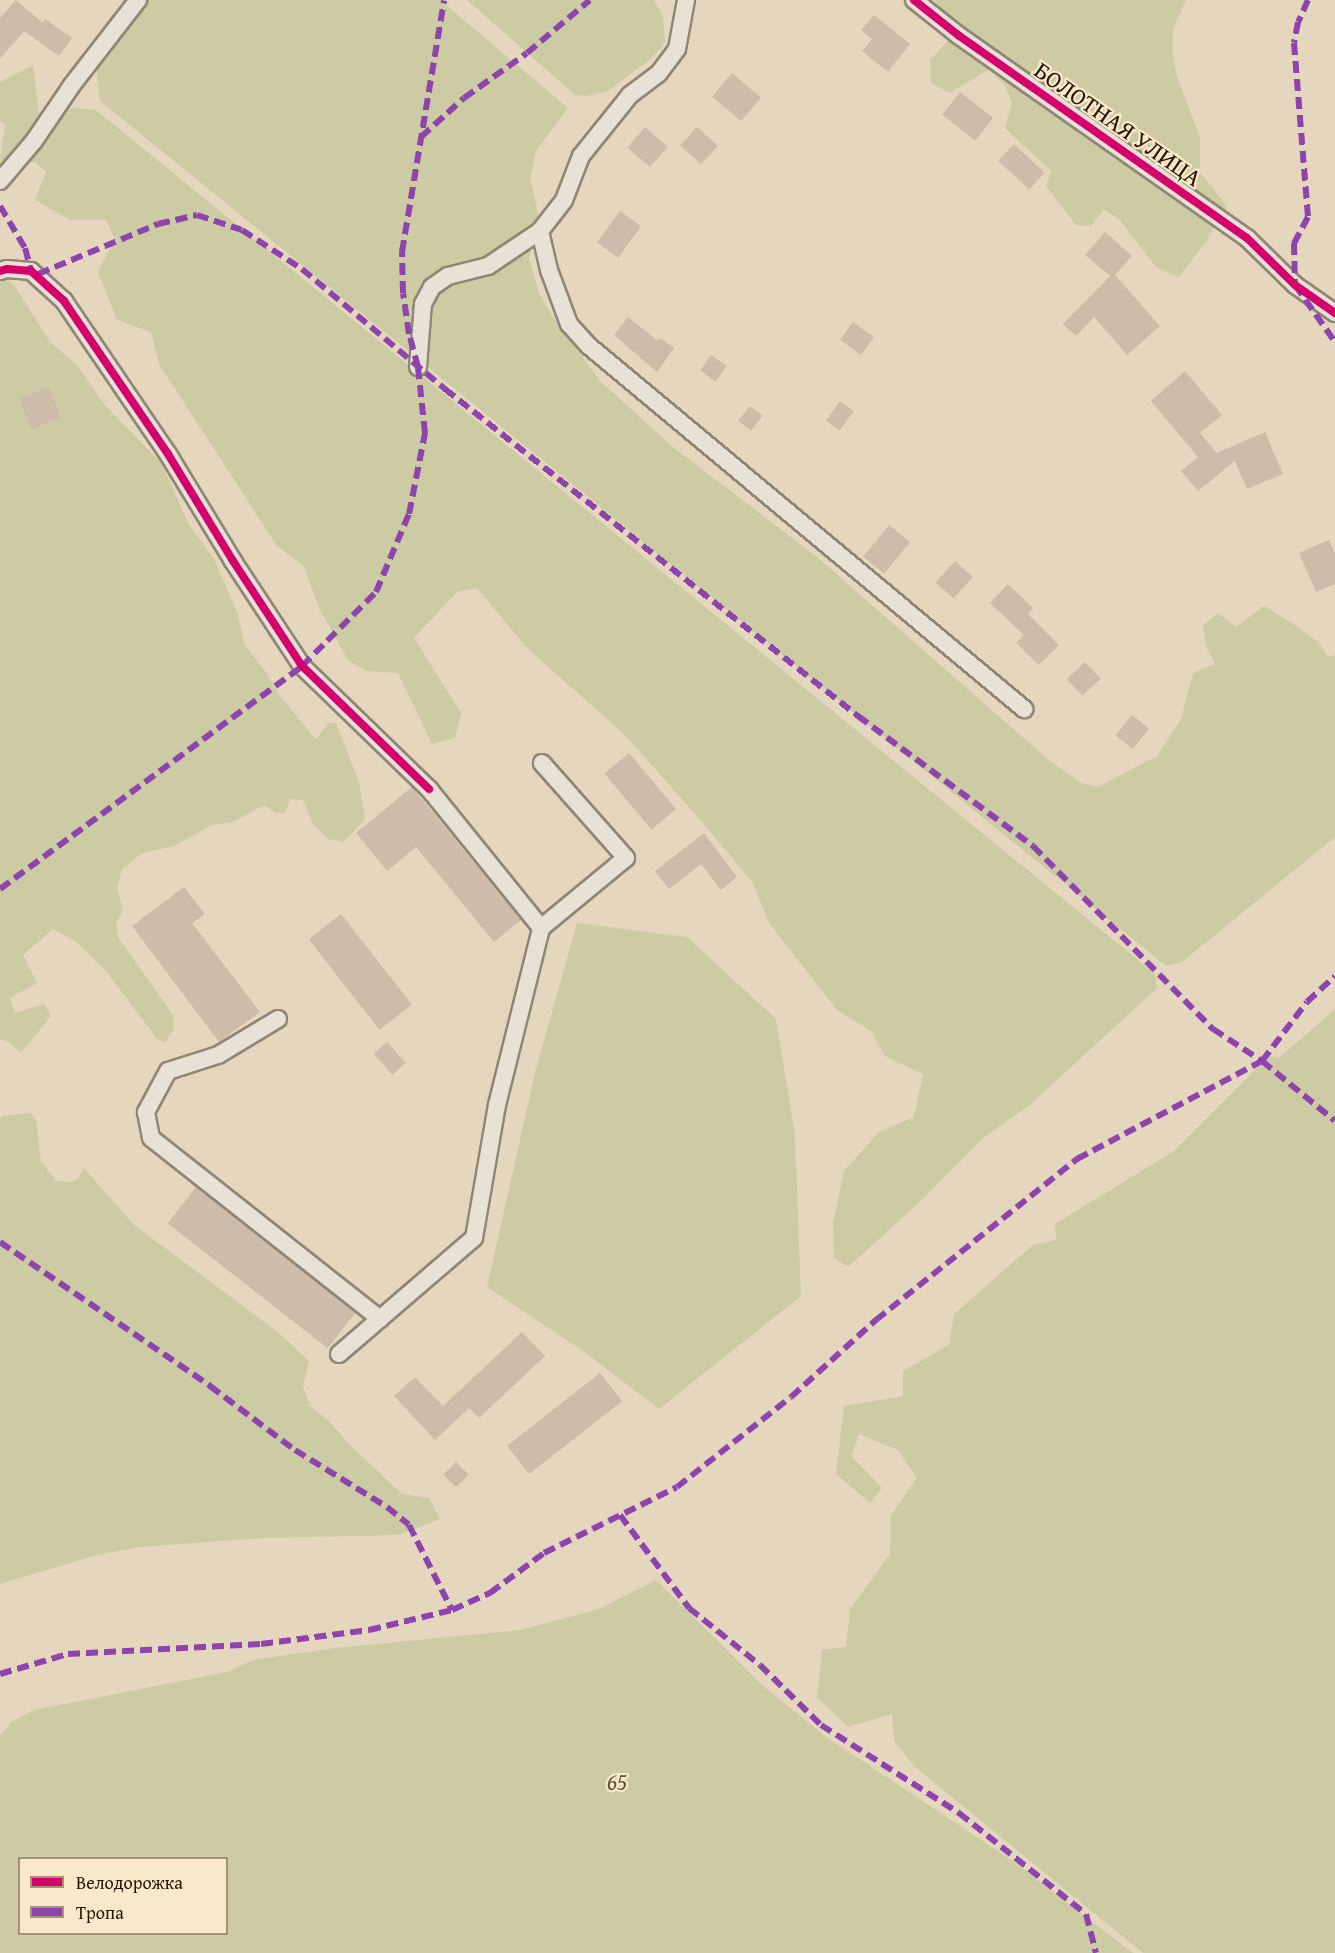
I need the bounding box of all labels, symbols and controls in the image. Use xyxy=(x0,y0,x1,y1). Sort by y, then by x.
street label: БОЛОТНАЯ УЛИЦА xyxy=(1029,56,1207,192)
park label: 65 xyxy=(607,1768,627,1796)
legend xyxy=(18,1857,228,1935)
text: Велодорожка xyxy=(76,1869,183,1896)
text: Тропа xyxy=(76,1899,124,1926)

